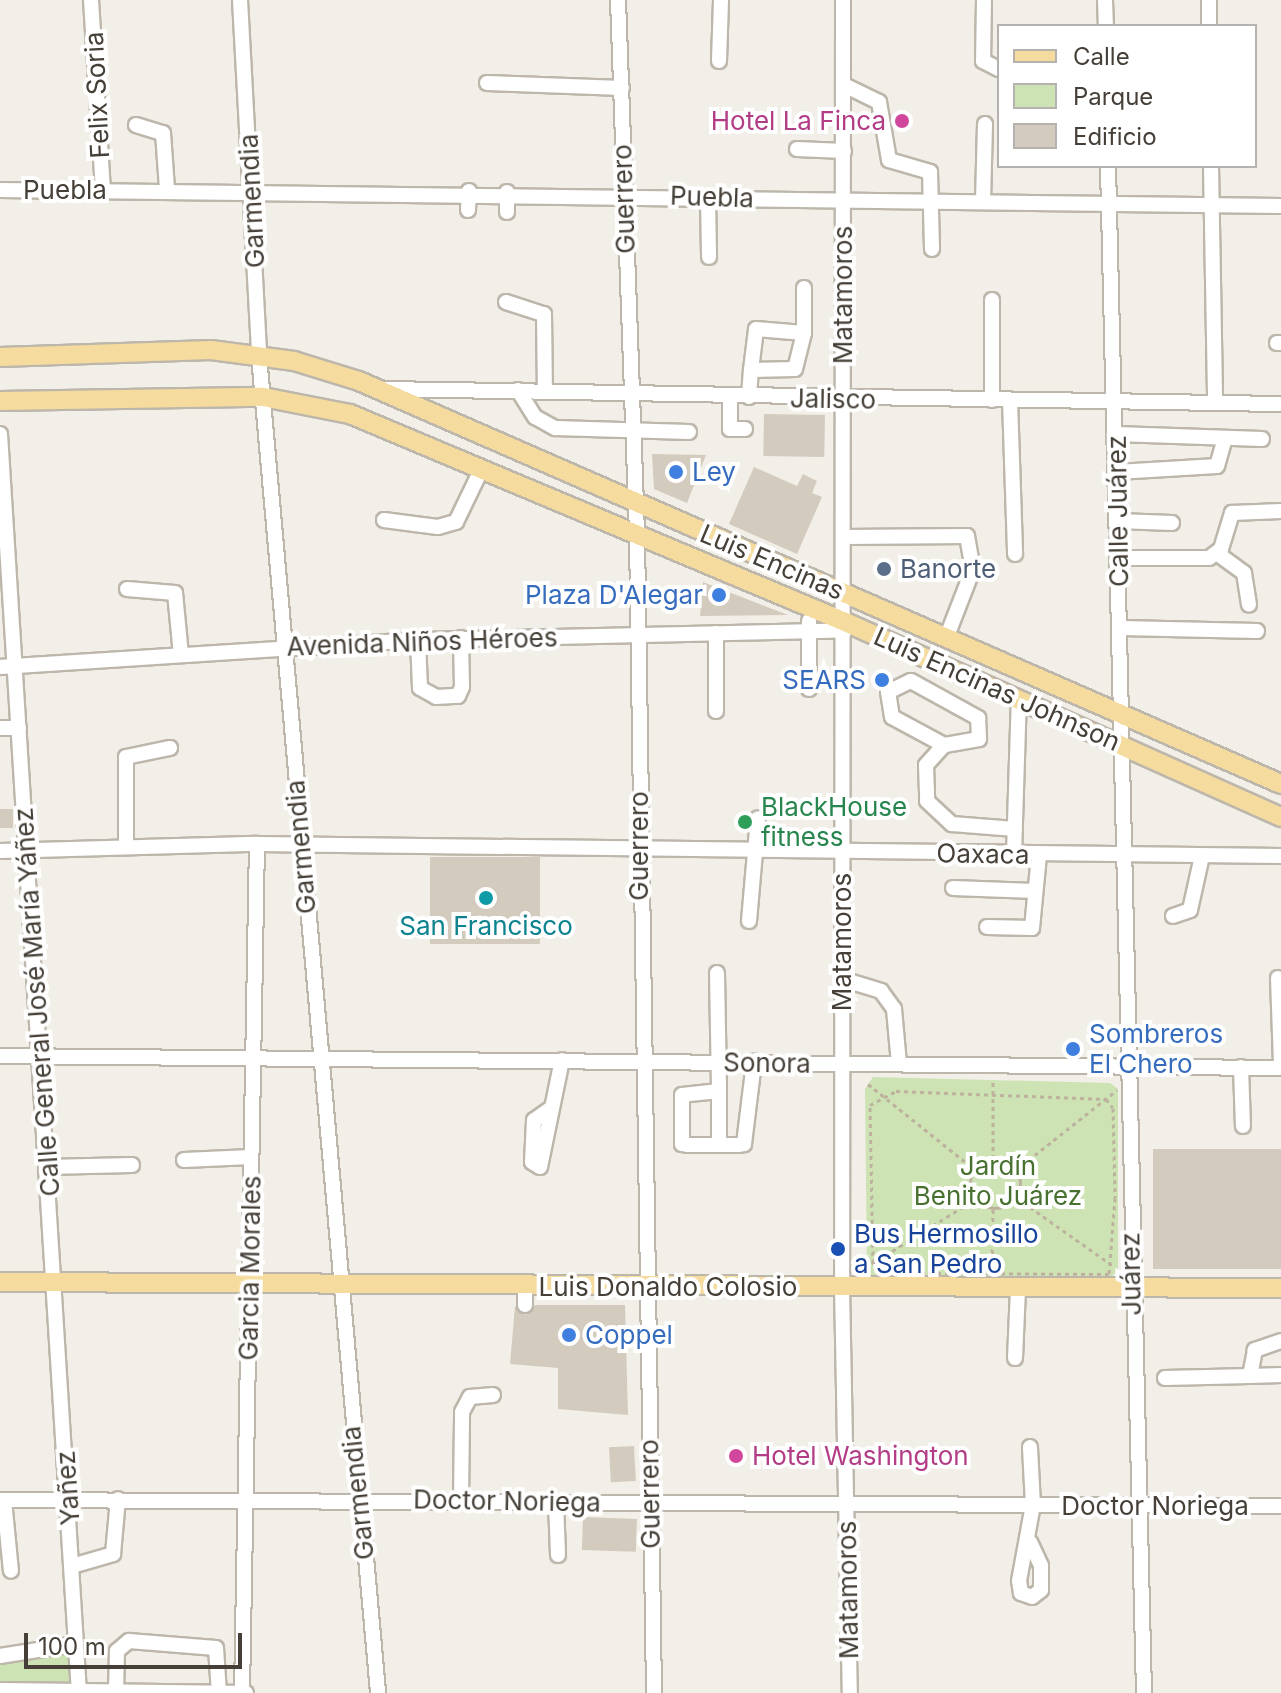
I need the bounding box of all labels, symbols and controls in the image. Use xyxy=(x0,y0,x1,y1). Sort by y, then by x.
legend xyxy=(997,24,1257,168)
street label: Felix Soria xyxy=(78,31,116,159)
text: Calle xyxy=(1073,42,1130,71)
text: Parque xyxy=(1073,82,1153,111)
place label: Hotel La Finca xyxy=(711,105,886,137)
marker: Hotel La Finca xyxy=(893,112,911,130)
text: Edificio xyxy=(1073,122,1157,151)
street label: Garmendia xyxy=(233,133,271,269)
street label: Guerrero xyxy=(606,144,642,254)
street label: Puebla xyxy=(23,174,107,206)
street label: Puebla xyxy=(670,180,754,214)
street label: Matamoros xyxy=(827,226,859,364)
street label: Jalisco xyxy=(790,383,876,415)
street label: Calle Juárez xyxy=(1101,435,1135,587)
place label: Ley xyxy=(692,456,736,488)
marker: Ley xyxy=(667,463,685,481)
street label: Luis Encinas xyxy=(695,518,849,606)
place label: Banorte xyxy=(900,553,996,585)
marker: Banorte xyxy=(875,560,893,578)
place label: Plaza D'Alegar xyxy=(525,579,703,611)
marker: Plaza D'Alegar xyxy=(710,586,728,604)
street label: Luis Encinas Johnson xyxy=(869,621,1125,757)
street label: Avenida Niños Héroes xyxy=(286,622,558,662)
place label: SEARS xyxy=(782,664,866,696)
marker: SEARS xyxy=(873,671,891,689)
street label: Garmendia xyxy=(280,779,322,915)
street label: Guerrero xyxy=(623,791,655,901)
place label: BlackHouse fitness xyxy=(761,791,907,852)
street label: Calle General José María Yáñez xyxy=(8,807,66,1197)
marker: BlackHouse fitness xyxy=(736,813,754,831)
street label: Oaxaca xyxy=(936,838,1030,870)
street label: Matamoros xyxy=(826,873,858,1011)
marker: San Francisco xyxy=(477,889,495,907)
place label: San Francisco xyxy=(399,910,573,942)
place label: Sombreros El Chero xyxy=(1089,1018,1223,1080)
marker: Sombreros El Chero xyxy=(1064,1040,1082,1058)
street label: Sonora xyxy=(723,1047,811,1079)
park label: Jardín Benito Juárez xyxy=(914,1150,1082,1212)
street label: Garcia Morales xyxy=(233,1175,267,1361)
place label: Bus Hermosillo a San Pedro xyxy=(854,1218,1039,1280)
street label: Juárez xyxy=(1115,1232,1147,1316)
marker: Bus Hermosillo a San Pedro xyxy=(829,1240,847,1258)
street label: Luis Donaldo Colosio xyxy=(539,1271,797,1303)
place label: Coppel xyxy=(585,1319,673,1351)
marker: Coppel xyxy=(560,1326,578,1344)
street label: Garmendia xyxy=(335,1425,381,1561)
street label: Guerrero xyxy=(633,1439,667,1549)
place label: Hotel Washington xyxy=(752,1440,969,1472)
marker: Hotel Washington xyxy=(727,1447,745,1465)
street label: Yañez xyxy=(50,1450,86,1526)
street label: Doctor Noriega xyxy=(413,1484,601,1518)
street label: Doctor Noriega xyxy=(1061,1490,1249,1522)
street label: Matamoros xyxy=(831,1521,865,1659)
scale bar xyxy=(28,1617,246,1667)
text: 100 m xyxy=(38,1632,106,1661)

